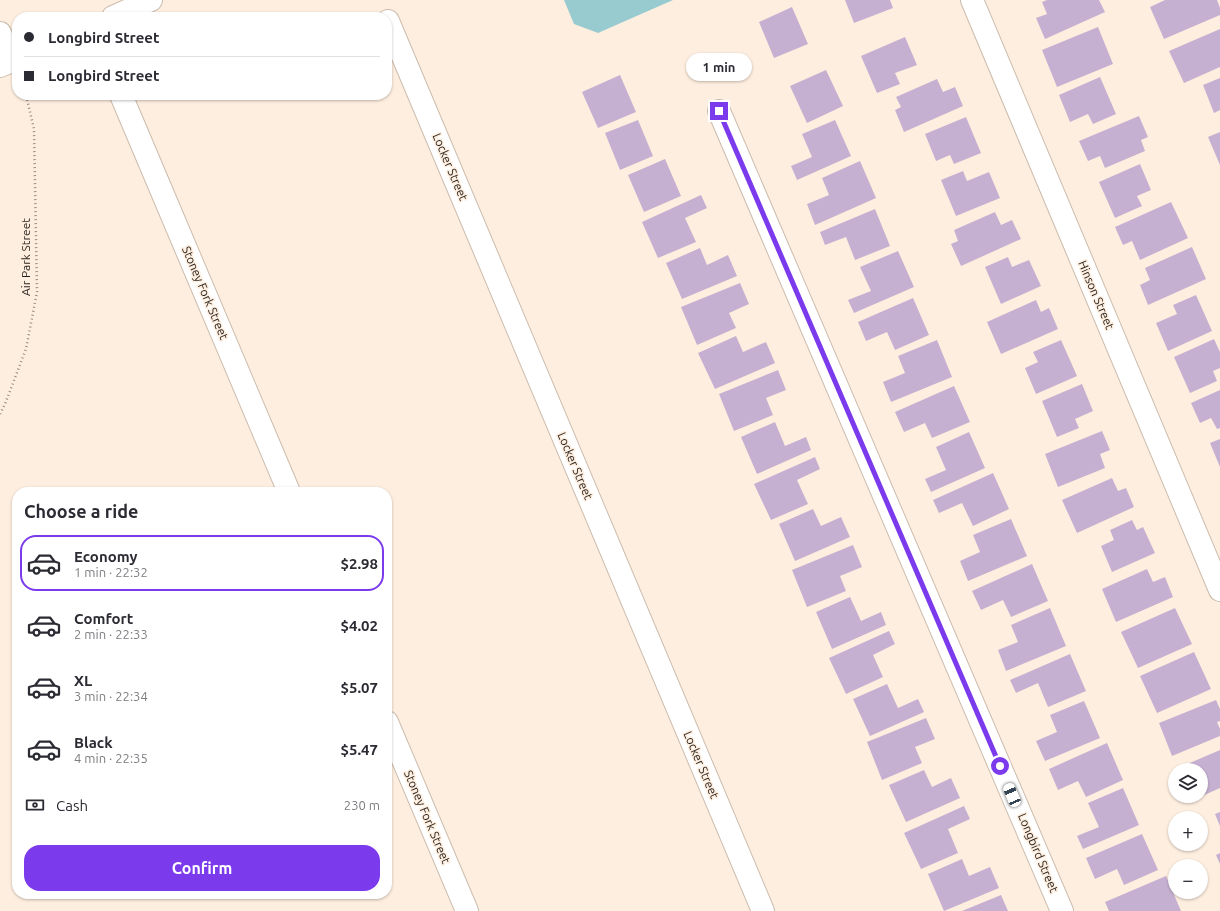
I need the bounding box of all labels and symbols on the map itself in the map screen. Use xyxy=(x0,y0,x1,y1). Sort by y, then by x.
callout: 1 min xyxy=(686,53,752,81)
route end xyxy=(710,102,728,120)
street label: Locker Street xyxy=(430,131,471,203)
street label: Air Park Street xyxy=(19,218,32,296)
street label: Stoney Fork Street xyxy=(180,244,231,342)
street label: Hinson Street xyxy=(1076,258,1117,331)
street label: Locker Street xyxy=(555,430,596,502)
street label: Locker Street xyxy=(681,729,722,801)
route start xyxy=(991,757,1009,775)
street label: Stoney Fork Street xyxy=(402,768,453,866)
car xyxy=(1002,782,1022,808)
street label: Longbird Street xyxy=(1016,811,1061,895)

